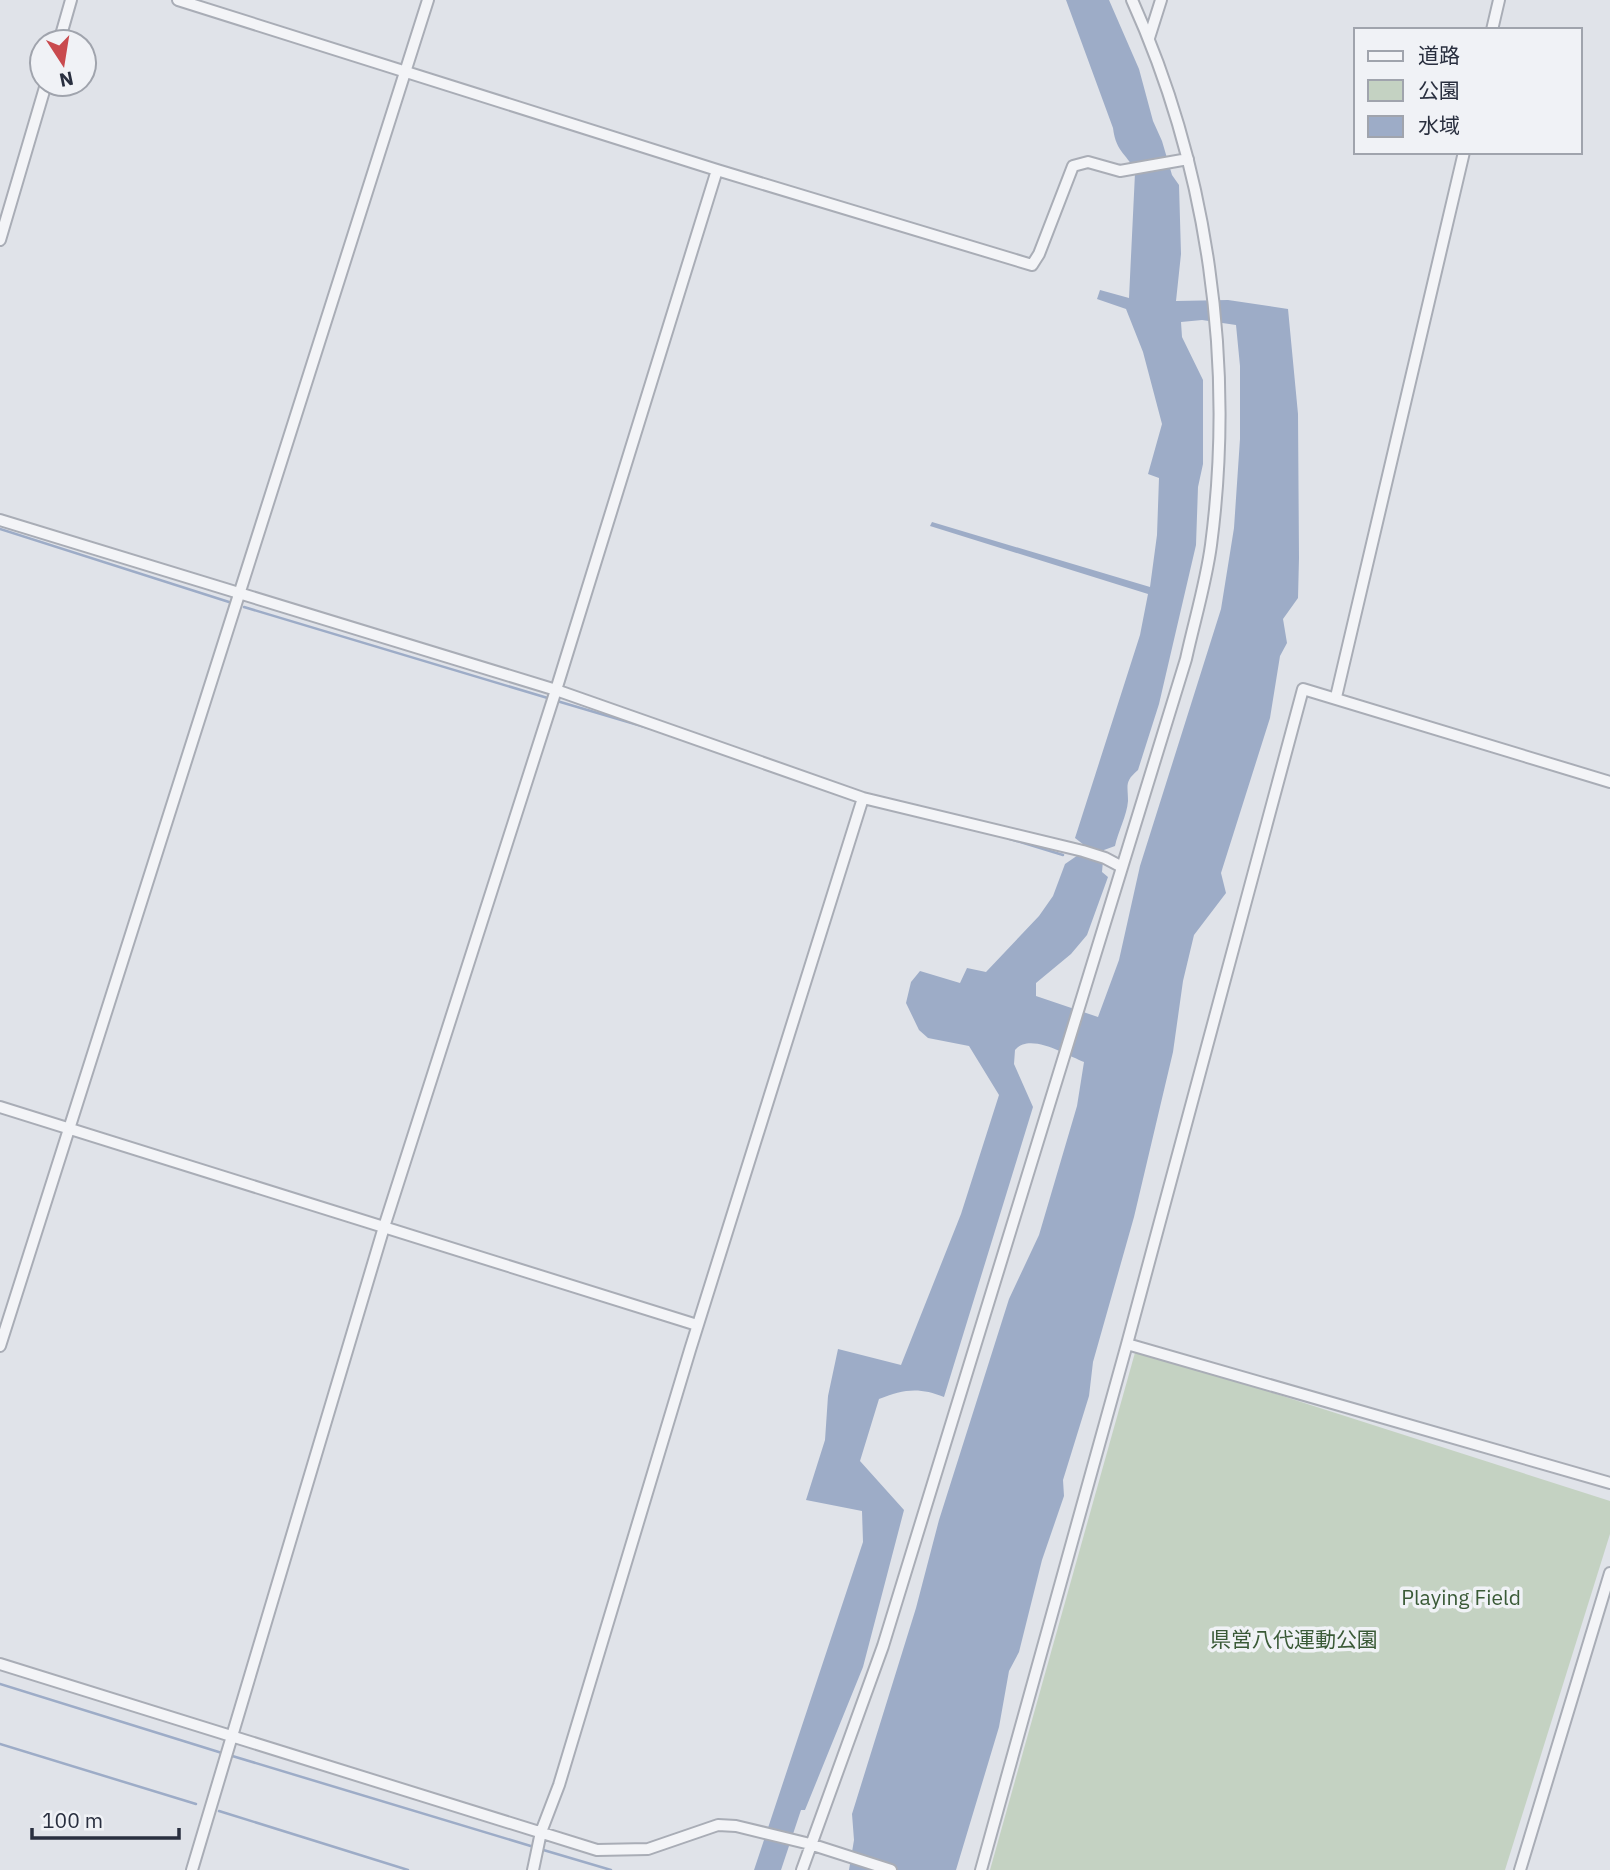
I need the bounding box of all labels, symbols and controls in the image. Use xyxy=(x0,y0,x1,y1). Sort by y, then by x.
north arrow xyxy=(28,28,98,98)
legend xyxy=(1354,28,1582,154)
text: 道路 xyxy=(1418,41,1460,69)
text: N xyxy=(57,66,76,93)
text: 公園 xyxy=(1418,76,1460,104)
text: 水域 xyxy=(1418,111,1460,139)
park label: Playing Field xyxy=(1401,1583,1521,1611)
park label: 県営八代運動公園 xyxy=(1210,1625,1378,1653)
scale bar xyxy=(32,1797,178,1841)
text: 100 m xyxy=(42,1806,103,1834)

